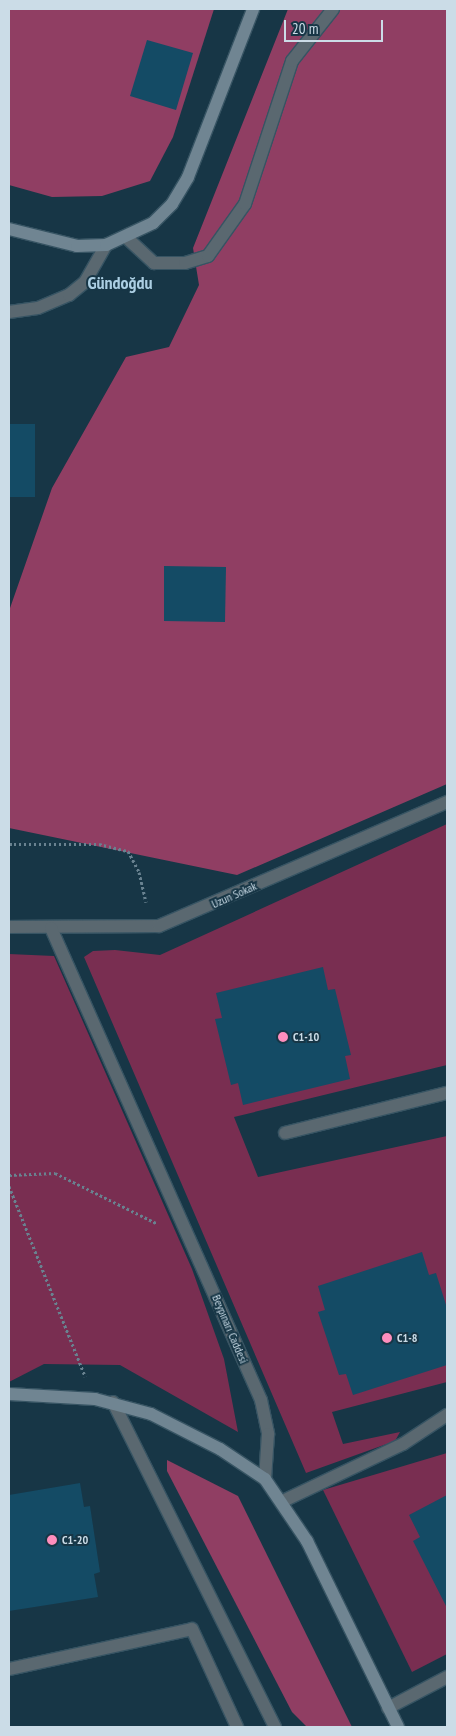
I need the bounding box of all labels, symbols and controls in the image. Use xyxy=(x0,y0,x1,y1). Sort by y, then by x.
scale bar xyxy=(286,10,385,42)
text: 20 m xyxy=(292,19,318,38)
district label: Gündoğdu xyxy=(87,272,153,294)
street label: Uzun Sokak xyxy=(209,879,259,911)
place label: C1-10 xyxy=(293,1030,319,1044)
marker: C1-10 xyxy=(277,1031,289,1043)
street label: Beypınarı Caddesi xyxy=(209,1292,251,1366)
place label: C1-8 xyxy=(397,1331,418,1345)
marker: C1-8 xyxy=(381,1332,393,1344)
place label: C1-20 xyxy=(62,1533,88,1547)
marker: C1-20 xyxy=(46,1534,58,1546)

